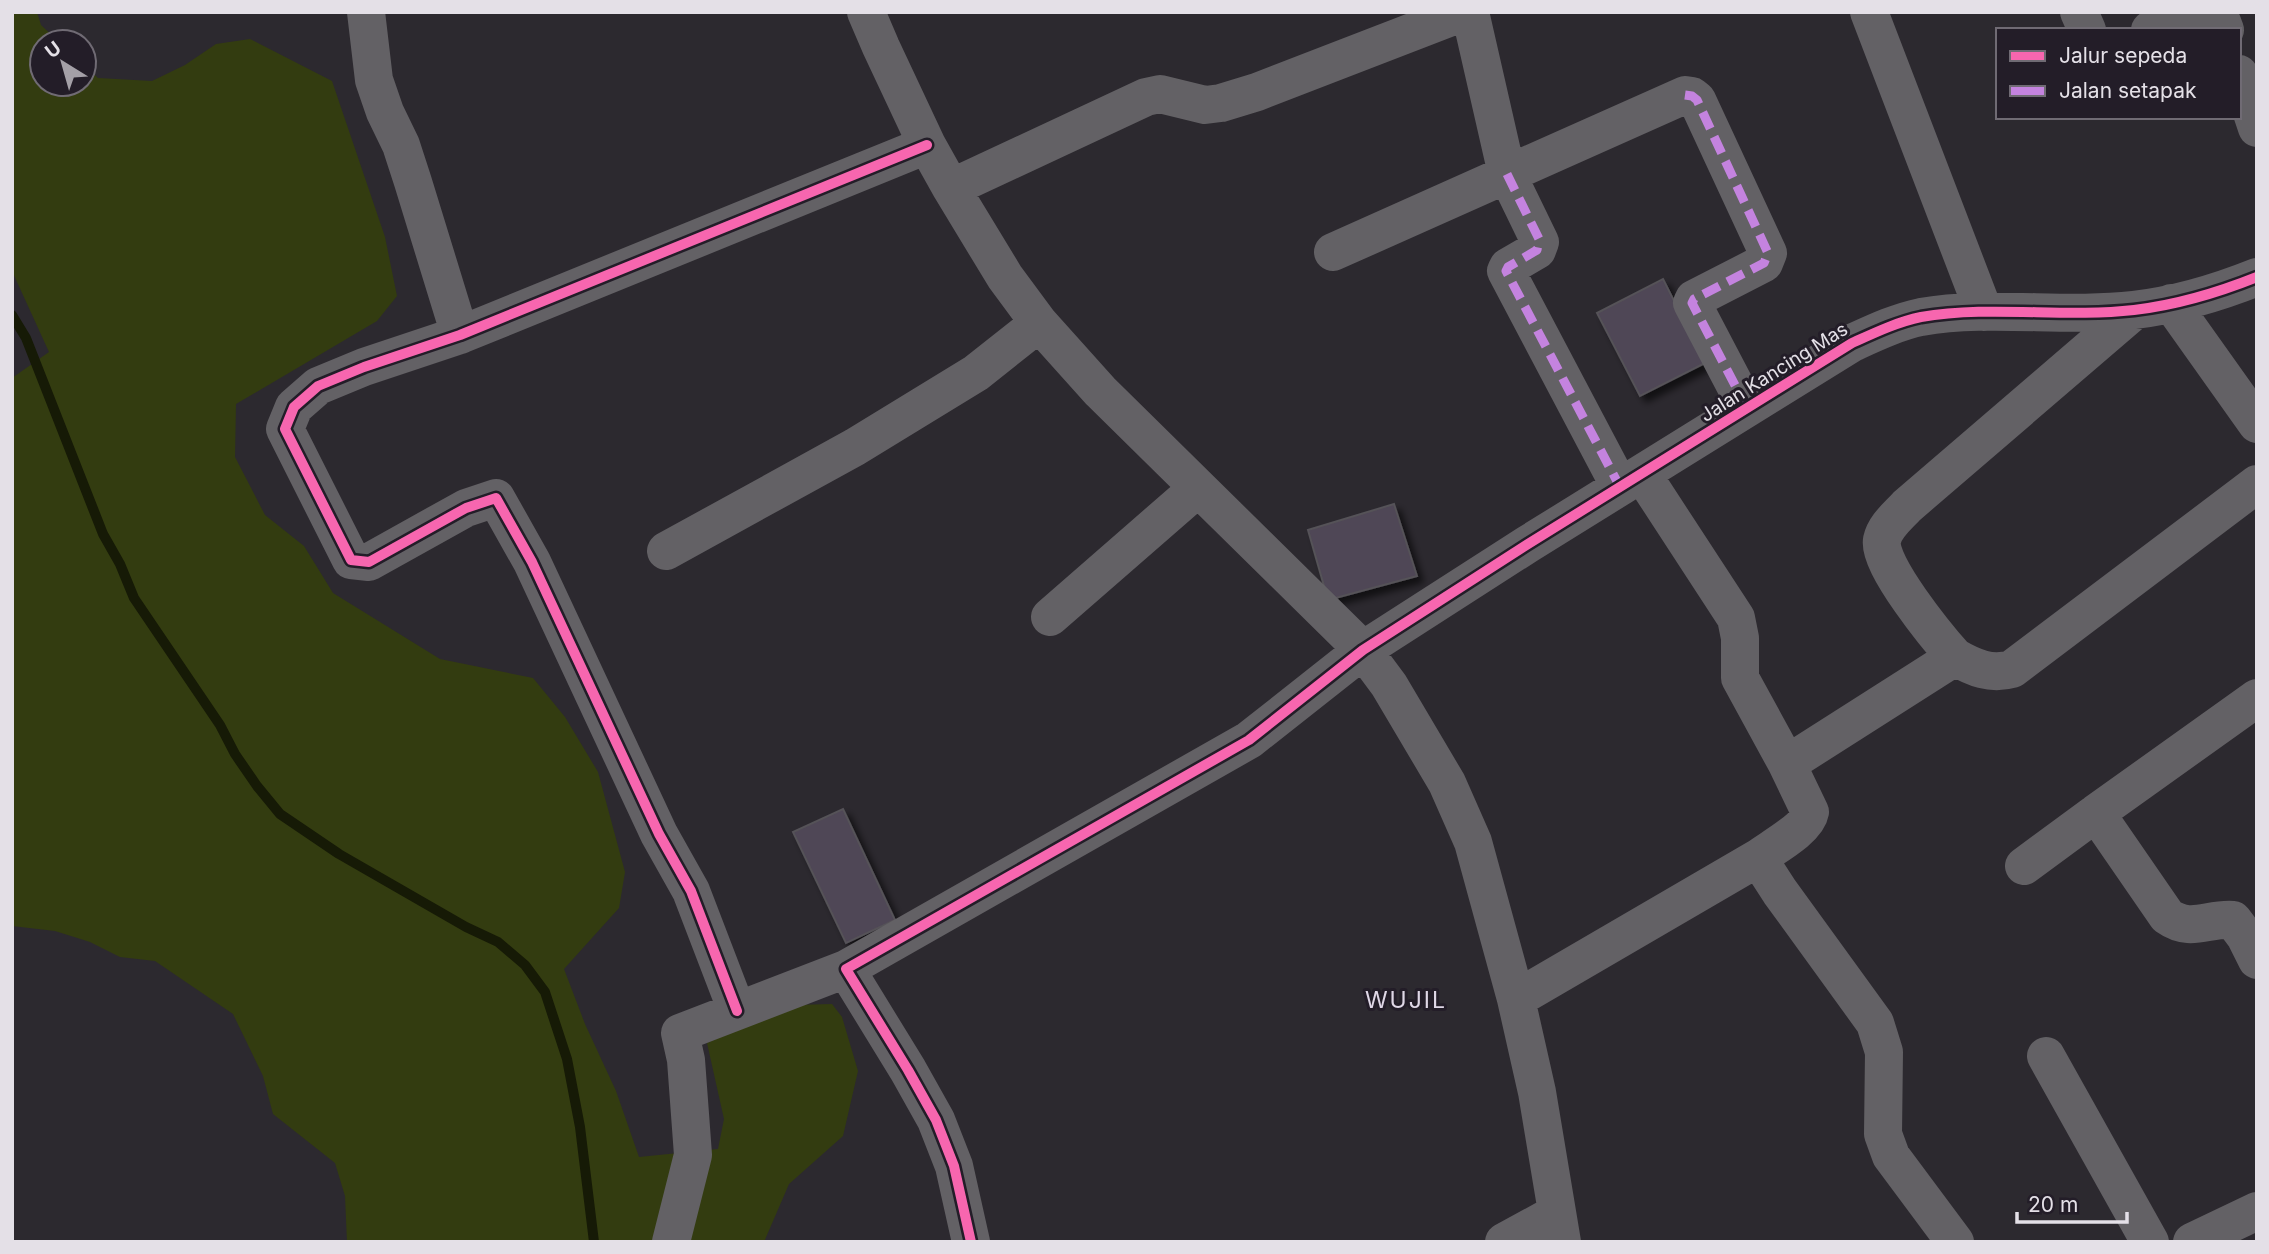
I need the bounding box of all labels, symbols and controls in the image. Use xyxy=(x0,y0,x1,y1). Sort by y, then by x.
north arrow xyxy=(28,28,98,98)
legend xyxy=(1996,28,2241,119)
text: U xyxy=(41,36,66,63)
text: Jalur sepeda xyxy=(2059,43,2187,68)
text: Jalan setapak xyxy=(2059,78,2197,103)
street label: Jalan Kancing Mas xyxy=(1696,317,1852,427)
district label: WUJIL xyxy=(1365,986,1447,1014)
scale bar xyxy=(2017,1180,2127,1224)
text: 20 m xyxy=(2028,1192,2078,1217)

